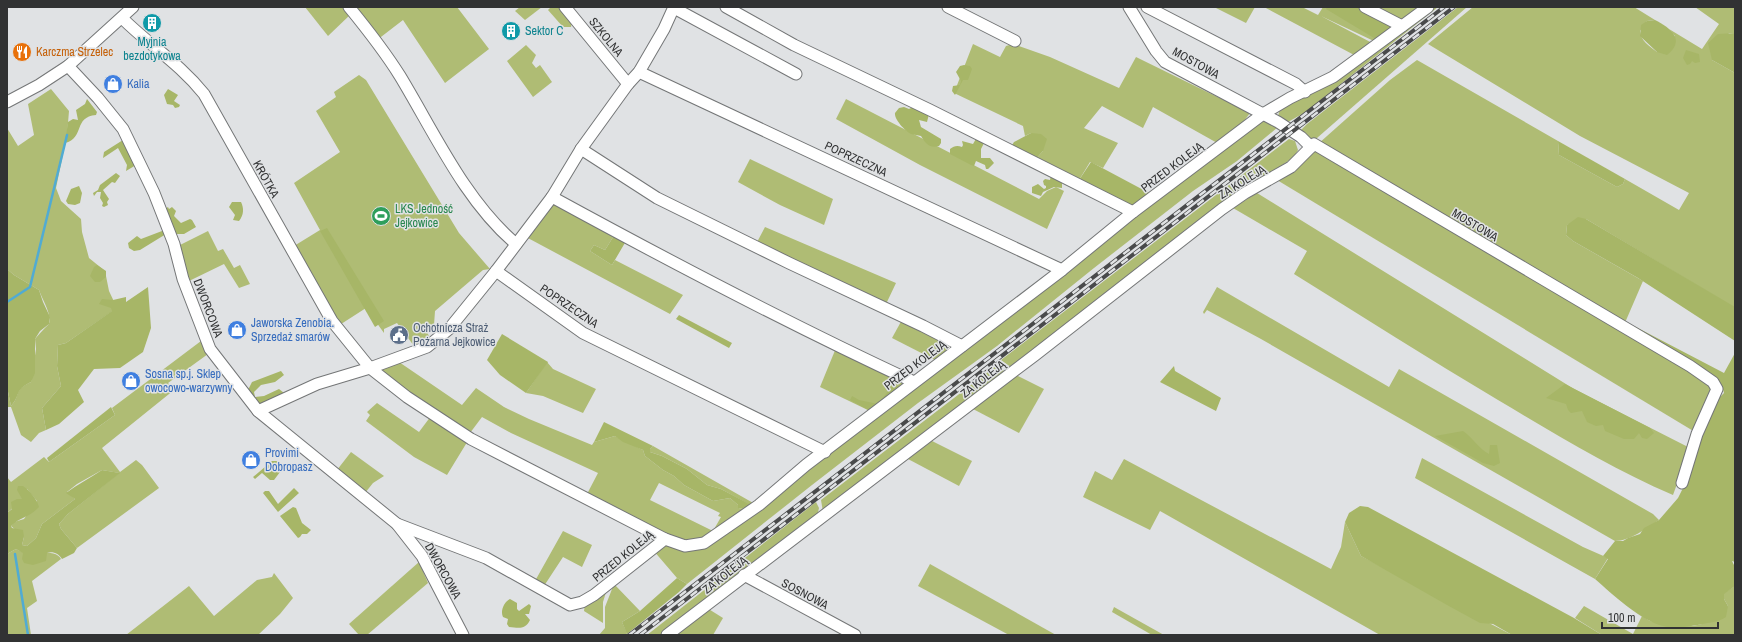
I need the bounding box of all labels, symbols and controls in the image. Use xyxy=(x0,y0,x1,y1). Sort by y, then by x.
building icon: Myjnia bezdotykowa xyxy=(141,12,163,34)
street label: SZKOLNA xyxy=(585,14,627,60)
building icon: Sektor C xyxy=(500,20,522,42)
place label: Sektor C xyxy=(525,23,563,39)
place label: Myjnia bezdotykowa xyxy=(123,34,181,64)
restaurant icon: Karczma Strzelec xyxy=(11,41,33,63)
place label: Karczma Strzelec xyxy=(36,44,113,60)
street label: MOSTOWA xyxy=(1170,44,1223,83)
shop icon: Kalia xyxy=(102,73,124,95)
place label: Kalia xyxy=(127,76,150,92)
street label: POPRZECZNA xyxy=(822,138,890,181)
street label: PRZED KOLEJĄ xyxy=(1138,138,1207,196)
street label: KRÓTKA xyxy=(249,157,283,201)
street label: ZA KOLEJĄ xyxy=(1215,161,1269,203)
place label: LKS Jedność Jejkowice xyxy=(395,201,453,231)
sports icon: LKS Jedność Jejkowice xyxy=(370,205,392,227)
street label: MOSTOWA xyxy=(1449,205,1502,245)
street label: DWORCOWA xyxy=(190,276,227,340)
street label: POPRZECZNA xyxy=(537,281,602,332)
place label: Jaworska Zenobia. Sprzedaż smarów xyxy=(251,315,334,345)
shop icon: Jaworska Zenobia. Sprzedaż smarów xyxy=(226,319,248,341)
place label: Ochotnicza Straż Pożarna Jejkowice xyxy=(413,320,496,350)
public building icon: Ochotnicza Straż Pożarna Jejkowice xyxy=(388,324,410,346)
street label: PRZED KOLEJĄ xyxy=(881,336,950,394)
street label: ZA KOLEJĄ xyxy=(957,356,1009,401)
place label: Sosna sp.j. Sklep owocowo-warzywny xyxy=(145,366,233,396)
shop icon: Sosna sp.j. Sklep owocowo-warzywny xyxy=(120,370,142,392)
place label: Provimi Dobropasz xyxy=(265,445,313,475)
shop icon: Provimi Dobropasz xyxy=(240,449,262,471)
street label: PRZED KOLEJĄ xyxy=(589,526,657,585)
street label: DWORCOWA xyxy=(421,540,465,602)
street label: ZA KOLEJĄ xyxy=(699,552,751,597)
street label: SOSNOWA xyxy=(779,575,832,613)
scale bar xyxy=(1602,604,1718,630)
text: 100 m xyxy=(1608,610,1635,626)

